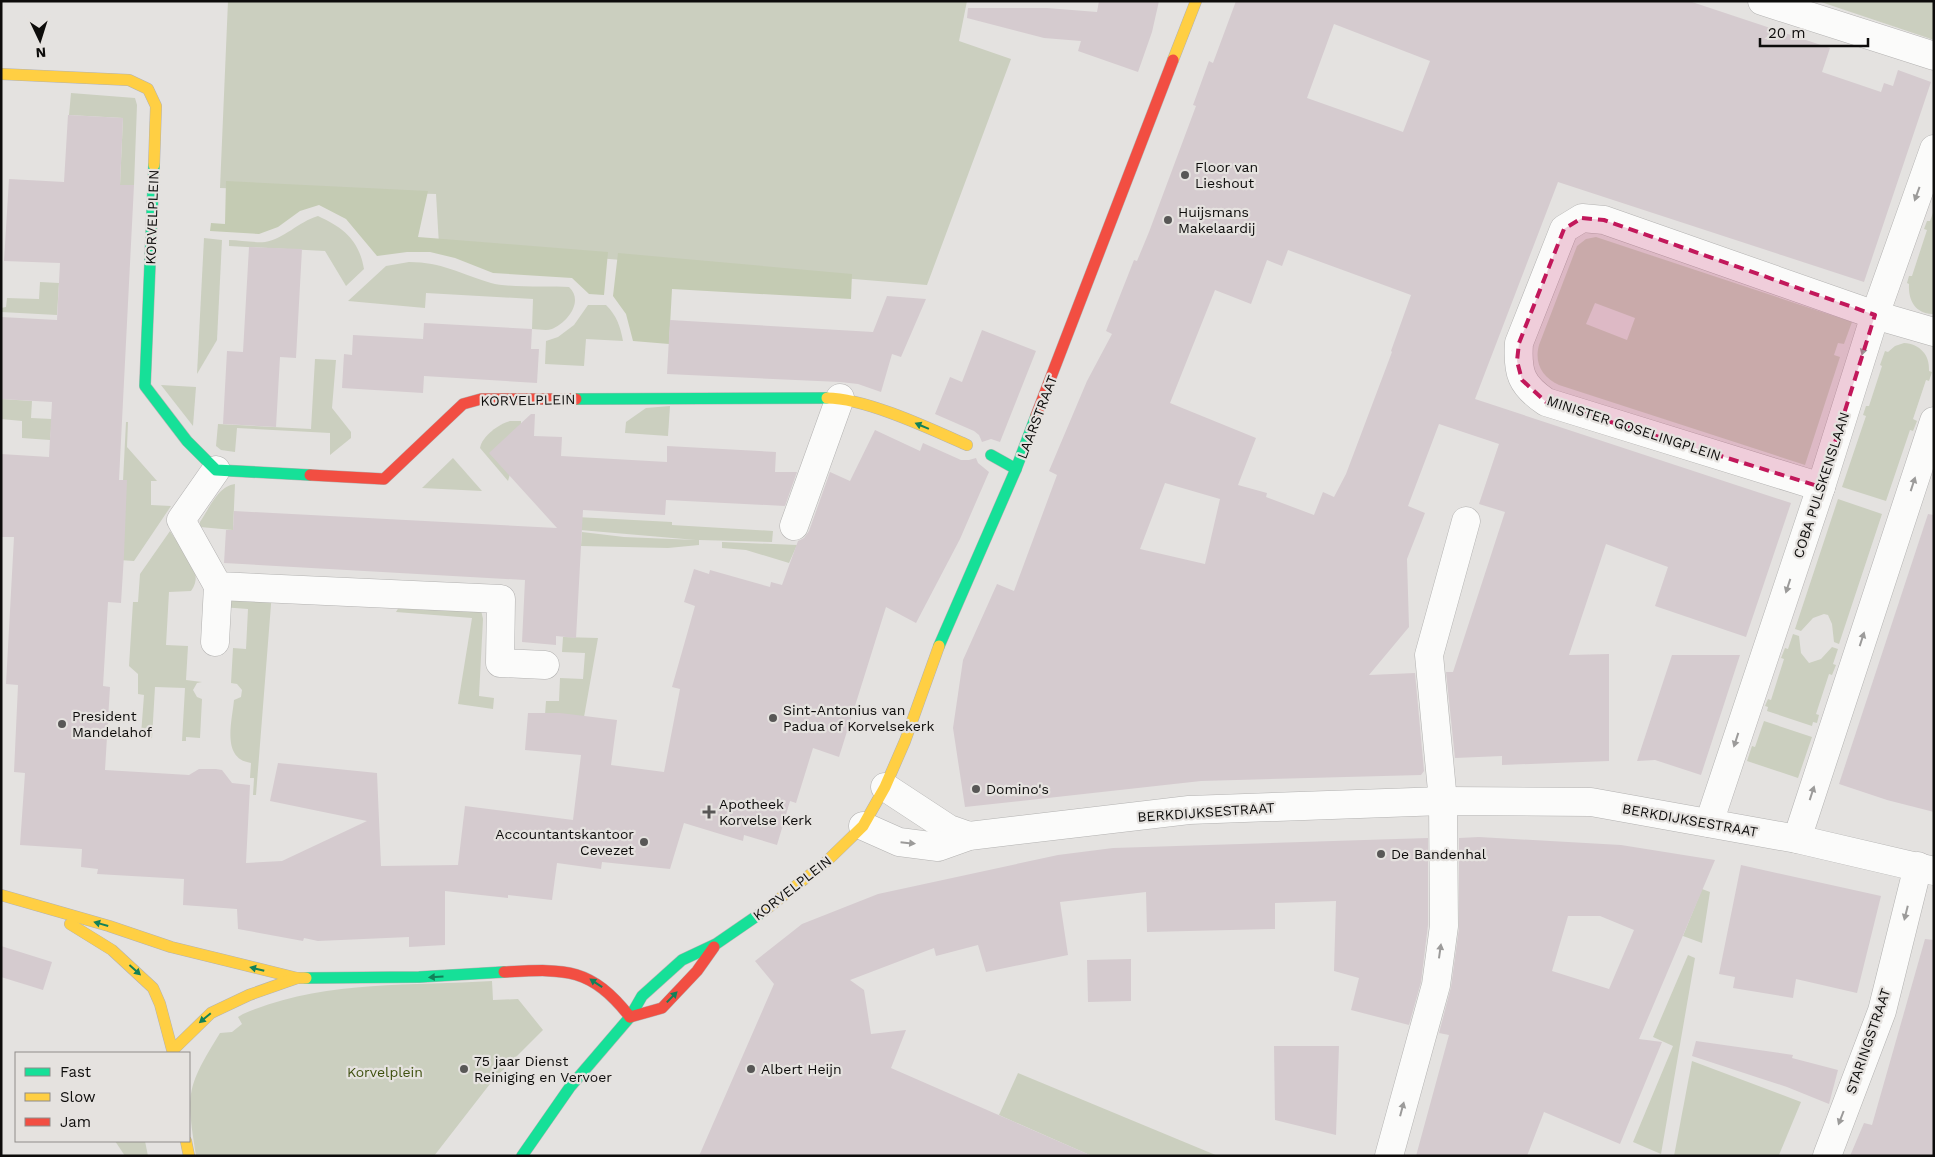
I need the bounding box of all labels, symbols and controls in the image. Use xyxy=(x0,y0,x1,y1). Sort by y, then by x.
north arrow xyxy=(15,15,65,65)
scale bar xyxy=(1760,15,1868,47)
text: 20 m xyxy=(1768,24,1806,42)
text: N xyxy=(35,45,47,61)
place label: Floor van Lieshout xyxy=(1195,159,1258,191)
street label: KORVELPLEIN xyxy=(142,169,162,265)
marker: Floor van Lieshout xyxy=(1179,169,1191,181)
one-way arrow xyxy=(1913,187,1921,202)
place label: Huijsmans Makelaardij xyxy=(1178,204,1255,236)
marker: Huijsmans Makelaardij xyxy=(1162,214,1174,226)
one-way arrow xyxy=(1860,341,1868,356)
street label: LAARSTRAAT xyxy=(1014,372,1060,461)
street label: KORVELPLEIN xyxy=(480,391,576,409)
street label: MINISTER GOSELINGPLEIN xyxy=(1545,392,1723,464)
street label: COBA PULSKENSLAAN xyxy=(1790,410,1852,560)
one-way arrow xyxy=(915,421,929,429)
one-way arrow xyxy=(1909,476,1917,491)
one-way arrow xyxy=(1784,579,1792,594)
one-way arrow xyxy=(1859,631,1867,646)
place label: Sint-Antonius van Padua of Korvelsekerk xyxy=(783,702,935,734)
place label: President Mandelahof xyxy=(72,708,152,740)
marker: Sint-Antonius van Padua of Korvelsekerk xyxy=(767,712,779,724)
marker: President Mandelahof xyxy=(56,718,68,730)
one-way arrow xyxy=(1732,733,1740,748)
place label: Domino's xyxy=(986,781,1049,797)
marker: Domino's xyxy=(970,783,982,795)
one-way arrow xyxy=(1808,785,1816,800)
place label: Apotheek Korvelse Kerk xyxy=(719,796,812,828)
street label: BERKDIJKSESTRAAT xyxy=(1137,799,1276,825)
street label: BERKDIJKSESTRAAT xyxy=(1621,800,1760,840)
marker: Apotheek Korvelse Kerk xyxy=(703,806,715,818)
place label: Accountantskantoor Cevezet xyxy=(495,826,634,858)
marker: Accountantskantoor Cevezet xyxy=(638,836,650,848)
one-way arrow xyxy=(901,839,917,847)
place label: De Bandenhal xyxy=(1391,846,1487,862)
marker: De Bandenhal xyxy=(1375,848,1387,860)
street label: KORVELPLEIN xyxy=(750,852,834,924)
one-way arrow xyxy=(1902,906,1910,921)
one-way arrow xyxy=(94,919,109,927)
one-way arrow xyxy=(1437,943,1445,959)
one-way arrow xyxy=(129,964,141,976)
one-way arrow xyxy=(250,964,265,972)
one-way arrow xyxy=(428,973,444,981)
one-way arrow xyxy=(589,978,603,988)
street label: STARINGSTRAAT xyxy=(1842,985,1894,1096)
one-way arrow xyxy=(666,991,678,1003)
one-way arrow xyxy=(198,1013,211,1024)
legend xyxy=(15,1052,190,1142)
place label: 75 jaar Dienst Reiniging en Vervoer xyxy=(474,1053,612,1085)
place label: Albert Heijn xyxy=(761,1061,842,1077)
text: Fast xyxy=(60,1063,92,1081)
marker: 75 jaar Dienst Reiniging en Vervoer xyxy=(458,1063,470,1075)
marker: Albert Heijn xyxy=(745,1063,757,1075)
park label: Korvelplein xyxy=(347,1064,423,1080)
text: Slow xyxy=(60,1088,96,1106)
one-way arrow xyxy=(1398,1101,1406,1116)
one-way arrow xyxy=(1837,1111,1845,1126)
text: Jam xyxy=(60,1113,91,1131)

